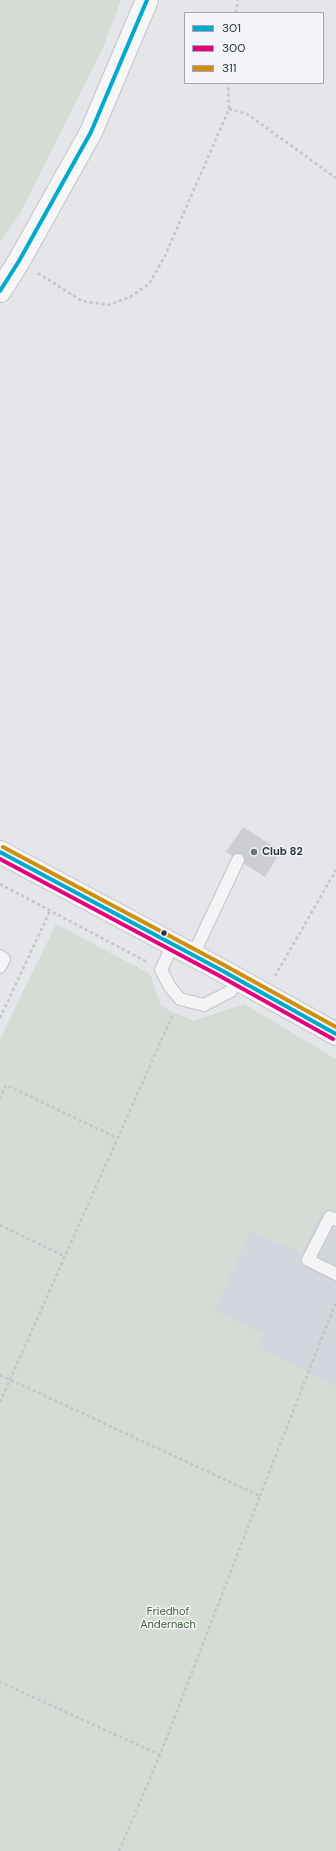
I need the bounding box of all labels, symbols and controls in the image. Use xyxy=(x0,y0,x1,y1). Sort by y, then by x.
legend xyxy=(184,12,324,84)
text: 301 xyxy=(222,20,241,36)
text: 300 xyxy=(222,40,246,56)
text: 311 xyxy=(222,60,236,76)
place label: Club 82 xyxy=(262,845,303,859)
marker: Club 82 xyxy=(249,847,259,857)
unlabelled marker xyxy=(159,928,169,938)
park label: Friedhof Andernach xyxy=(140,1605,196,1631)

